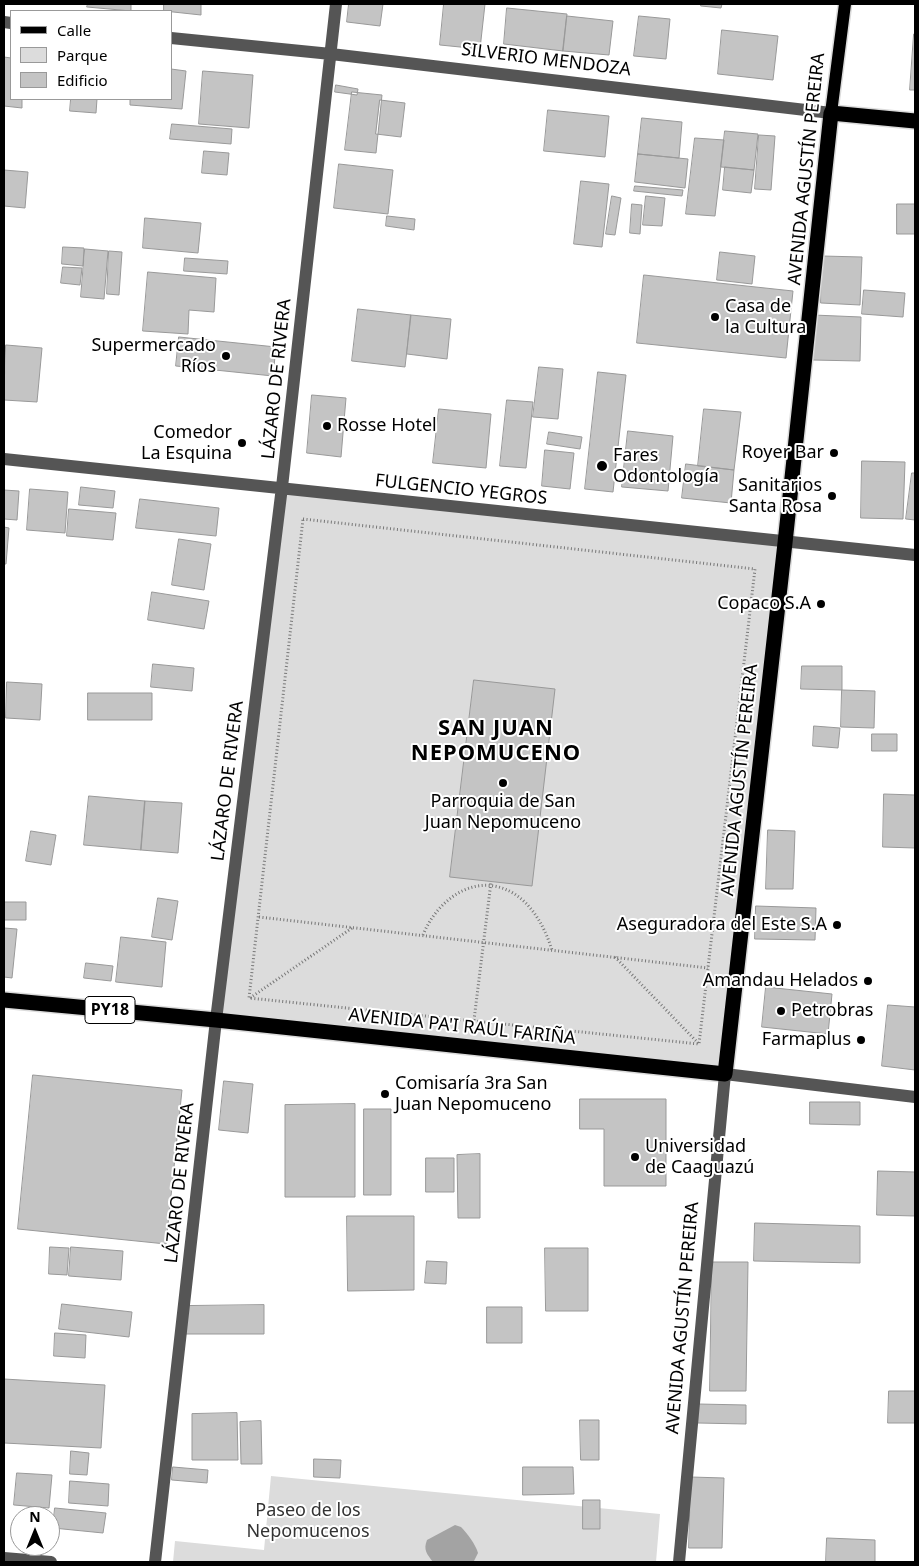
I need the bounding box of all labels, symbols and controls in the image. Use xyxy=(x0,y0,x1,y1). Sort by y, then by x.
legend xyxy=(10,10,172,100)
text: Calle xyxy=(57,20,91,40)
street label: SILVERIO MENDOZA xyxy=(460,39,632,81)
text: Parque xyxy=(57,45,107,65)
street label: AVENIDA AGUSTÍN PEREIRA xyxy=(784,52,830,286)
text: Edificio xyxy=(57,70,108,90)
place label: Casa de la Cultura xyxy=(725,296,806,338)
street label: LÁZARO DE RIVERA xyxy=(258,298,296,460)
marker: Casa de la Cultura xyxy=(709,311,721,323)
place label: Supermercado Ríos xyxy=(92,335,216,378)
marker: Supermercado Ríos xyxy=(220,350,232,362)
place label: Rosse Hotel xyxy=(337,415,437,437)
marker: Rosse Hotel xyxy=(321,420,333,432)
place label: Comedor La Esquina xyxy=(141,422,232,464)
marker: Comedor La Esquina xyxy=(236,437,248,449)
place label: Royer Bar xyxy=(742,442,824,464)
place label: Fares Odontología xyxy=(613,445,719,488)
marker: Royer Bar xyxy=(828,447,840,459)
marker: Fares Odontología xyxy=(595,459,609,473)
street label: FULGENCIO YEGROS xyxy=(374,470,548,510)
place label: Sanitarios Santa Rosa xyxy=(729,475,822,518)
marker: Sanitarios Santa Rosa xyxy=(826,490,838,502)
place label: Copaco S.A xyxy=(717,593,811,615)
marker: Copaco S.A xyxy=(815,598,827,610)
street label: AVENIDA AGUSTÍN PEREIRA xyxy=(717,663,763,897)
street label: LÁZARO DE RIVERA xyxy=(207,700,249,862)
district label: SAN JUAN NEPOMUCENO xyxy=(410,716,582,768)
marker: Parroquia de San Juan Nepomuceno xyxy=(497,777,509,789)
place label: Parroquia de San Juan Nepomuceno xyxy=(425,791,581,834)
place label: Aseguradora del Este S.A xyxy=(617,914,827,936)
marker: Aseguradora del Este S.A xyxy=(831,919,843,931)
place label: Amandau Helados xyxy=(703,970,858,992)
marker: Amandau Helados xyxy=(862,975,874,987)
road number: PY18 xyxy=(85,996,135,1024)
place label: Petrobras xyxy=(791,1000,873,1022)
street label: AVENIDA PA'I RAÚL FARIÑA xyxy=(347,1004,577,1050)
marker: Petrobras xyxy=(775,1005,787,1017)
place label: Farmaplus xyxy=(762,1029,851,1051)
marker: Farmaplus xyxy=(855,1034,867,1046)
place label: Comisaría 3ra San Juan Nepomuceno xyxy=(395,1073,551,1116)
marker: Comisaría 3ra San Juan Nepomuceno xyxy=(379,1088,391,1100)
street label: LÁZARO DE RIVERA xyxy=(161,1102,199,1264)
place label: Universidad de Caaguazú xyxy=(645,1136,754,1178)
marker: Universidad de Caaguazú xyxy=(629,1151,641,1163)
street label: AVENIDA AGUSTÍN PEREIRA xyxy=(662,1201,704,1435)
park label: Paseo de los Nepomucenos xyxy=(246,1500,370,1542)
north arrow xyxy=(10,1506,60,1556)
text: N xyxy=(29,1507,41,1526)

